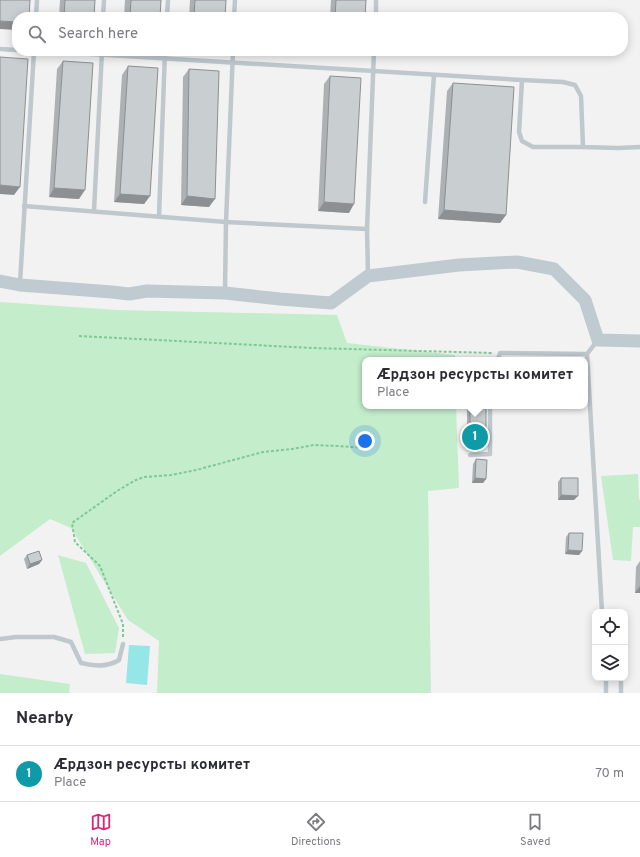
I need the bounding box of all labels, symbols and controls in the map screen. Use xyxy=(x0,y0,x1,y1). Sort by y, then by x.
search box xyxy=(12,12,628,56)
icon: search xyxy=(26,23,48,45)
text: Search here xyxy=(58,25,138,44)
popup xyxy=(362,357,588,409)
text: Æрдзон ресурсты комитет xyxy=(377,366,573,385)
text: Place xyxy=(377,385,409,401)
pin: 1 xyxy=(462,422,488,452)
your location xyxy=(355,431,375,451)
map controls xyxy=(592,609,628,681)
button: locate xyxy=(592,609,628,645)
button: layers xyxy=(592,645,628,681)
text: Nearby xyxy=(16,708,73,730)
text: Æрдзон ресурсты комитет xyxy=(54,756,250,775)
text: 1 xyxy=(26,766,32,782)
text: 70 m xyxy=(595,766,624,782)
text: Place xyxy=(54,775,86,791)
tab: Map xyxy=(90,811,112,849)
tab: Directions xyxy=(291,811,341,849)
tab: Saved xyxy=(520,811,550,849)

